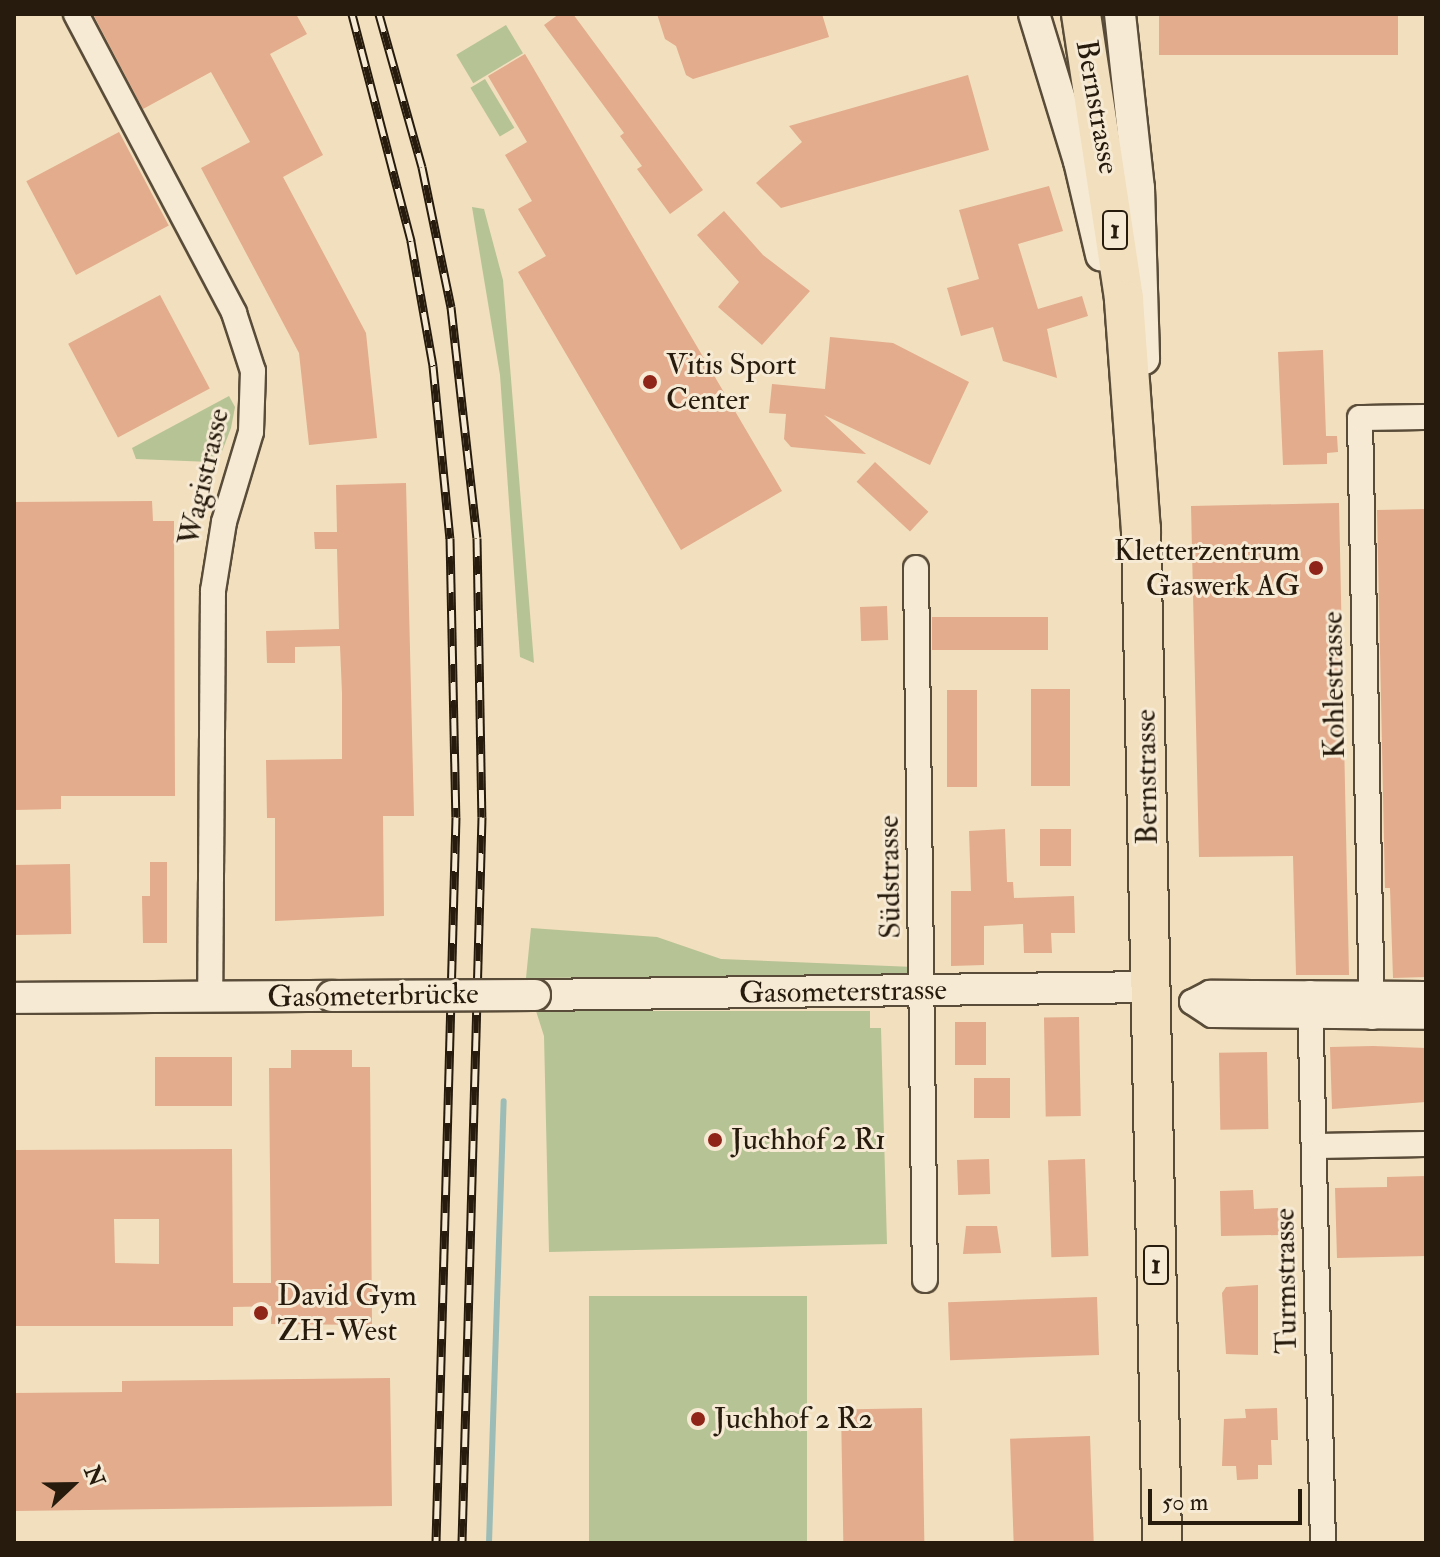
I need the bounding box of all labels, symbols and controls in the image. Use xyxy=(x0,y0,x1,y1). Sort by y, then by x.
street label: Bernstrasse xyxy=(1068,37,1126,177)
road number: 1 xyxy=(1101,206,1129,254)
place label: Vitis Sport Center xyxy=(666,347,796,418)
marker: Vitis Sport Center xyxy=(641,373,659,391)
street label: Wagistrasse xyxy=(171,405,237,549)
place label: Kletterzentrum Gaswerk AG xyxy=(1114,533,1300,604)
marker: Kletterzentrum Gaswerk AG xyxy=(1307,559,1325,577)
street label: Kohlestrasse xyxy=(1315,611,1353,759)
street label: Bernstrasse xyxy=(1128,709,1166,845)
street label: Südstrasse xyxy=(871,815,909,939)
street label: Gasometerstrasse xyxy=(739,972,947,1012)
street label: Gasometerbrücke xyxy=(267,976,479,1016)
place label: Juchhof 2 R1 xyxy=(731,1122,886,1158)
marker: Juchhof 2 R1 xyxy=(706,1131,724,1149)
street label: Turmstrasse xyxy=(1267,1208,1305,1354)
road number: 1 xyxy=(1142,1241,1170,1289)
place label: David Gym ZH-West xyxy=(277,1278,417,1348)
marker: David Gym ZH-West xyxy=(252,1304,270,1322)
place label: Juchhof 2 R2 xyxy=(714,1401,873,1437)
marker: Juchhof 2 R2 xyxy=(689,1410,707,1428)
north arrow xyxy=(32,1445,112,1525)
text: N xyxy=(78,1462,111,1490)
scale bar xyxy=(1152,1473,1306,1523)
text: 50 m xyxy=(1162,1487,1208,1518)

